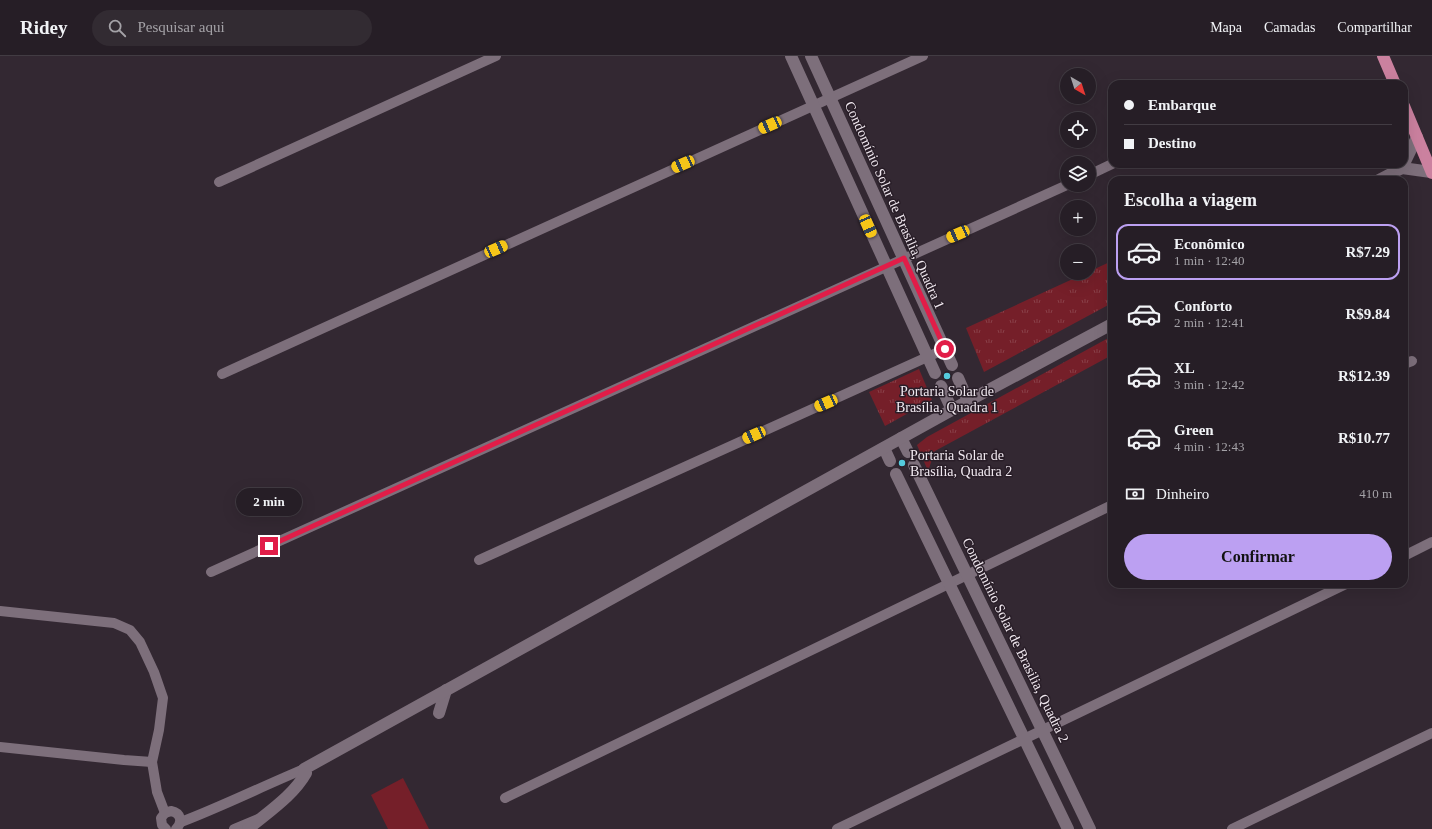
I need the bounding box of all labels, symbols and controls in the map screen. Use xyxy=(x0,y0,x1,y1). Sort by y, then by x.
search box xyxy=(92,10,372,46)
text: Ridey xyxy=(20,17,68,38)
icon: search xyxy=(106,17,128,39)
text: Pesquisar aqui xyxy=(138,19,225,35)
text: Mapa xyxy=(1210,20,1242,35)
text: Camadas xyxy=(1264,20,1315,35)
text: Compartilhar xyxy=(1337,20,1412,35)
north arrow xyxy=(1060,68,1096,104)
map controls xyxy=(1060,68,1096,280)
text: Embarque xyxy=(1148,97,1216,113)
street label: Condomínio Solar de Brasilia, Quadra 1 xyxy=(842,99,947,311)
button: locate xyxy=(1060,112,1096,148)
car xyxy=(757,115,783,135)
text: Destino xyxy=(1148,135,1196,151)
car xyxy=(670,154,696,174)
button: layers xyxy=(1060,156,1096,192)
text: Escolha a viagem xyxy=(1124,190,1257,210)
button: + xyxy=(1060,200,1096,236)
car xyxy=(858,213,878,239)
car xyxy=(945,224,971,244)
icon: car xyxy=(1126,234,1162,270)
text: Econômico xyxy=(1174,236,1245,252)
car xyxy=(483,239,509,259)
button: − xyxy=(1060,244,1096,280)
text: R$7.29 xyxy=(1345,244,1390,260)
text: 1 min · 12:40 xyxy=(1174,253,1244,268)
icon: car xyxy=(1126,296,1162,332)
text: Conforto xyxy=(1174,298,1232,314)
text: R$9.84 xyxy=(1345,306,1390,322)
text: 2 min · 12:41 xyxy=(1174,315,1244,330)
route start xyxy=(936,340,954,358)
icon: car xyxy=(1126,358,1162,394)
text: XL xyxy=(1174,360,1195,376)
text: R$12.39 xyxy=(1338,368,1390,384)
marker: Portaria Solar de Brasília, Quadra 1 xyxy=(942,371,952,381)
text: 3 min · 12:42 xyxy=(1174,377,1244,392)
place label: Portaria Solar de Brasília, Quadra 1 xyxy=(896,384,998,415)
car xyxy=(813,393,839,413)
icon: car xyxy=(1126,420,1162,456)
text: Green xyxy=(1174,422,1214,438)
car xyxy=(741,425,767,445)
text: R$10.77 xyxy=(1338,430,1390,446)
text: 4 min · 12:43 xyxy=(1174,439,1244,454)
place label: Portaria Solar de Brasília, Quadra 2 xyxy=(910,448,1012,479)
marker: Portaria Solar de Brasília, Quadra 2 xyxy=(897,458,907,468)
icon: cash xyxy=(1124,483,1146,505)
text: Dinheiro xyxy=(1156,486,1209,502)
text: 410 m xyxy=(1359,486,1392,501)
callout: 2 min xyxy=(236,488,302,516)
text: 2 min xyxy=(253,494,285,509)
button: Confirmar xyxy=(1124,534,1392,580)
street label: Condomínio Solar de Brasilia, Quadra 2 xyxy=(959,536,1072,745)
route end xyxy=(260,537,278,555)

